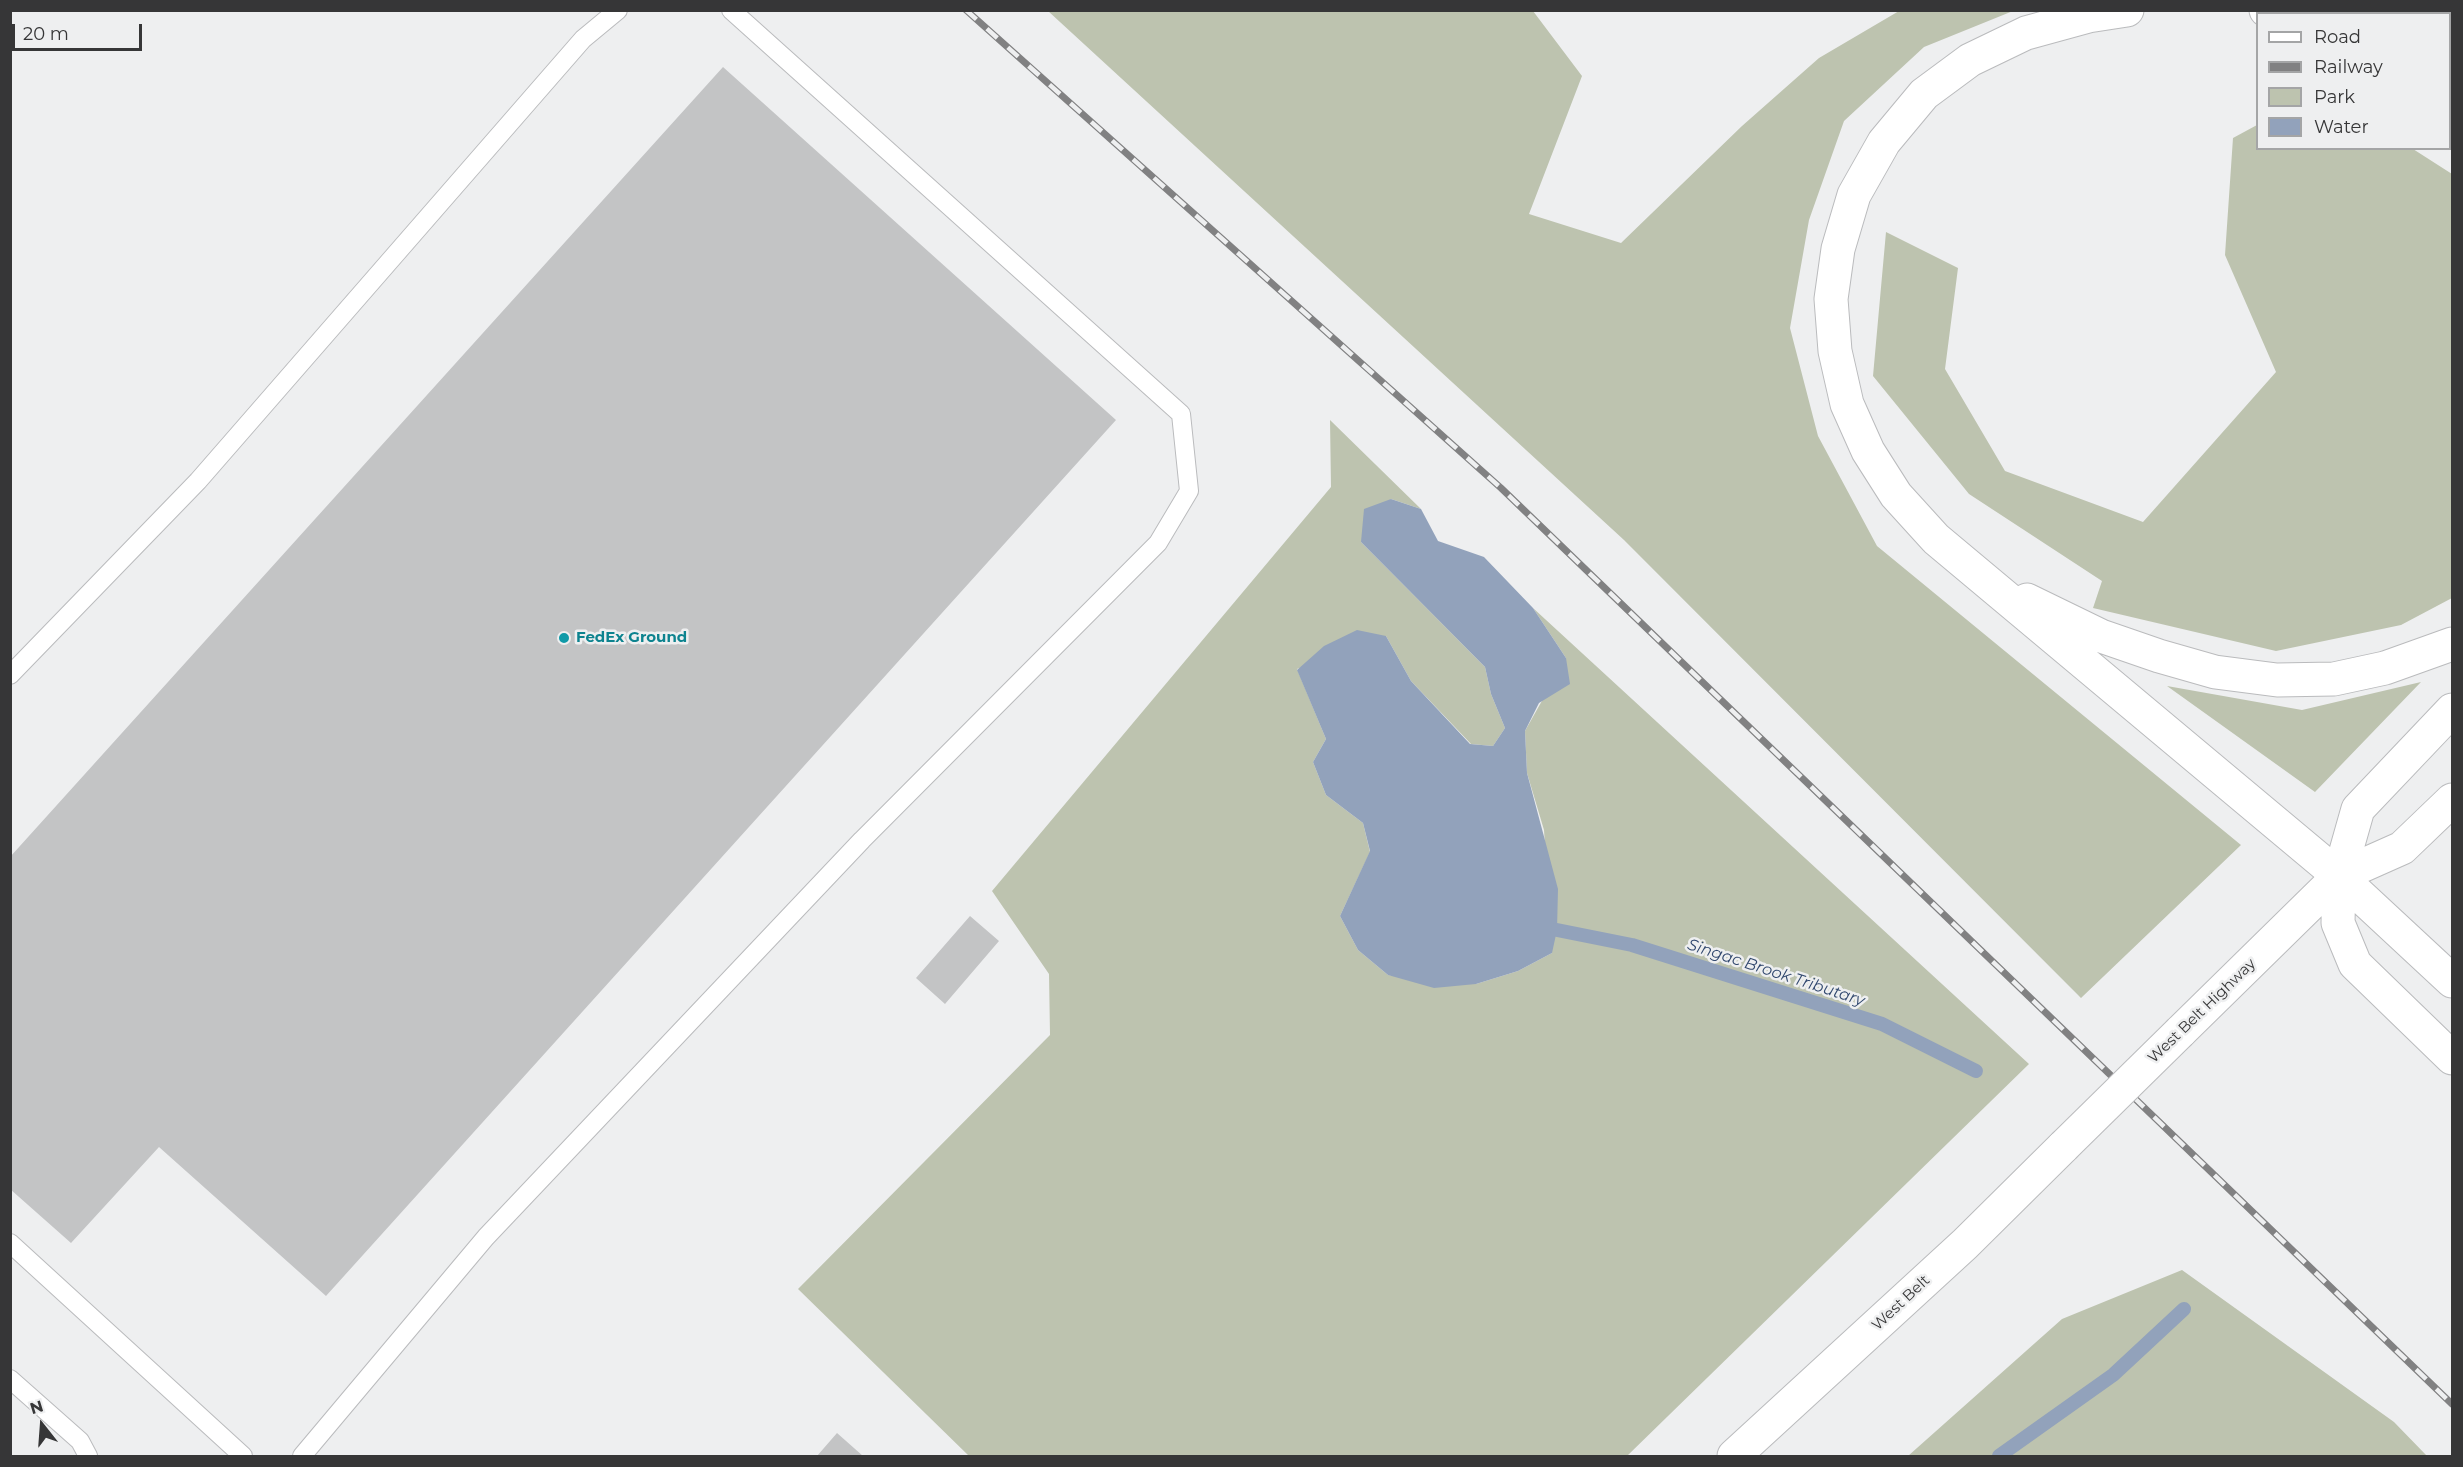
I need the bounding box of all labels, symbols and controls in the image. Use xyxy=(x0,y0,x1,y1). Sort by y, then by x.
scale bar xyxy=(15,12,146,50)
legend xyxy=(2256,12,2451,150)
text: 20 m xyxy=(23,23,69,45)
text: Road xyxy=(2314,26,2361,48)
text: Railway xyxy=(2314,56,2383,78)
text: Park xyxy=(2314,86,2355,108)
text: Water xyxy=(2314,116,2369,138)
place label: FedEx Ground xyxy=(576,629,687,647)
marker: FedEx Ground xyxy=(557,631,571,645)
water label: Singac Brook Tributary xyxy=(1685,935,1867,1011)
street label: West Belt Highway xyxy=(2144,955,2260,1067)
street label: West Belt xyxy=(1868,1272,1934,1334)
north arrow xyxy=(12,1395,72,1455)
text: N xyxy=(28,1396,46,1418)

